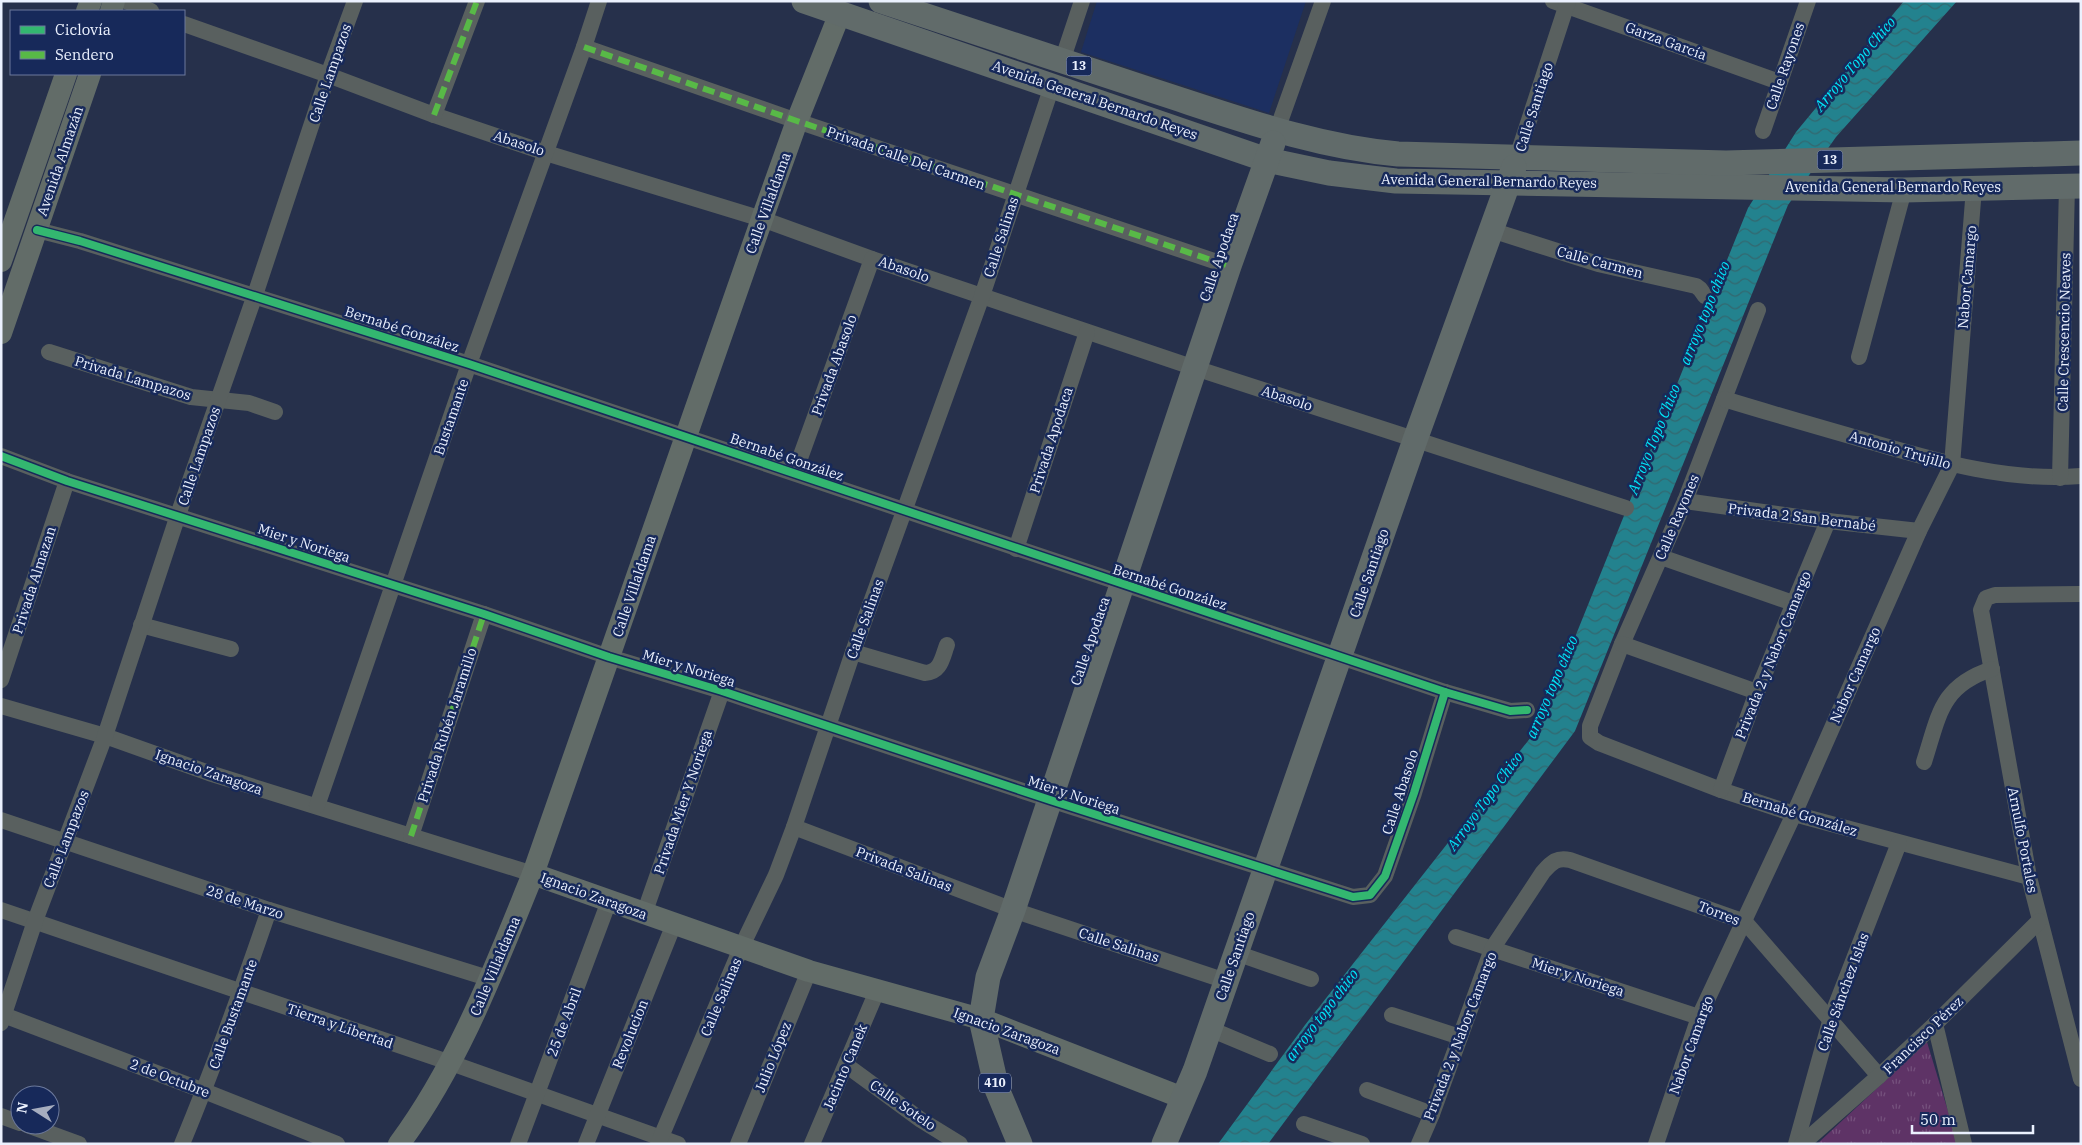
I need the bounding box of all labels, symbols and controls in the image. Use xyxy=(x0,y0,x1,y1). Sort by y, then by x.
legend xyxy=(10,10,185,75)
water label: Arroyo Topo Chico xyxy=(1809,13,1900,115)
street label: Garza García xyxy=(1623,18,1710,64)
text: Ciclovía xyxy=(55,20,111,39)
street label: Calle Rayones xyxy=(1762,20,1808,112)
street label: Calle Lampazos xyxy=(305,21,355,125)
text: Sendero xyxy=(55,45,114,64)
street label: Avenida General Bernardo Reyes xyxy=(990,56,1200,144)
road number: 13 xyxy=(1066,56,1092,76)
street label: Calle Santiago xyxy=(1511,60,1557,154)
street label: Avenida Almazán xyxy=(33,104,87,218)
street label: Privada Calle Del Carmen xyxy=(824,122,988,194)
street label: Abasolo xyxy=(491,126,547,160)
street label: Calle Villaldama xyxy=(741,150,795,256)
road number: 13 xyxy=(1818,150,1842,170)
street label: Avenida General Bernardo Reyes xyxy=(1381,170,1597,192)
street label: Avenida General Bernardo Reyes xyxy=(1785,178,2001,196)
street label: Calle Salinas xyxy=(980,194,1023,280)
street label: Calle Apodaca xyxy=(1195,210,1243,304)
street label: Nabor Camargo xyxy=(1954,225,1980,329)
street label: Calle Carmen xyxy=(1555,242,1645,282)
street label: Abasolo xyxy=(876,252,932,286)
street label: Calle Crescencio Neaves xyxy=(2054,252,2074,412)
water label: arroyo topo chico xyxy=(1675,258,1734,367)
street label: Bernabé González xyxy=(343,302,461,356)
street label: Privada Abasolo xyxy=(807,312,861,418)
street label: Privada Lampazos xyxy=(73,352,194,404)
street label: Bustamante xyxy=(430,376,472,458)
street label: Abasolo xyxy=(1259,381,1315,415)
water label: Arroyo Topo Chico xyxy=(1622,381,1684,498)
street label: Privada Apodaca xyxy=(1025,384,1077,495)
street label: Calle Lampazos xyxy=(174,404,224,508)
street label: Antonio Trujillo xyxy=(1847,427,1953,473)
street label: Bernabé González xyxy=(728,429,846,485)
street label: Calle Rayones xyxy=(1651,471,1703,562)
street label: Privada 2 San Bernabé xyxy=(1727,499,1877,535)
street label: Mier y Noriega xyxy=(255,520,353,567)
street label: Privada Almazan xyxy=(8,524,60,636)
street label: Calle Santiago xyxy=(1345,526,1393,620)
street label: Calle Villaldama xyxy=(608,532,660,639)
street label: Bernabé González xyxy=(1111,560,1229,614)
street label: Privada 2 y Nabor Camargo xyxy=(1731,568,1815,742)
street label: Calle Salinas xyxy=(842,576,888,661)
street label: Calle Apodaca xyxy=(1066,594,1114,688)
street label: Nabor Camargo xyxy=(1826,624,1884,726)
water label: arroyo topo chico xyxy=(1521,632,1582,741)
street label: Privada Rubén Jaramillo xyxy=(413,645,481,805)
street label: Mier y Noriega xyxy=(640,645,738,691)
street label: Privada Mier Y Noriega xyxy=(650,727,716,876)
street label: Ignacio Zaragoza xyxy=(153,745,265,799)
street label: Calle Abasolo xyxy=(1378,747,1422,837)
water label: Arroyo Topo Chico xyxy=(1442,748,1527,855)
street label: Mier y Noriega xyxy=(1025,772,1123,819)
street label: Arnulfo Portales xyxy=(2004,786,2042,895)
street label: Calle Lampazos xyxy=(39,787,93,890)
street label: Bernabé González xyxy=(1740,788,1860,840)
street label: Privada Salinas xyxy=(853,842,955,896)
street label: Ignacio Zaragoza xyxy=(538,868,650,924)
street label: 28 de Marzo xyxy=(204,881,286,923)
street label: Torres xyxy=(1696,897,1743,929)
street label: Calle Santiago xyxy=(1211,909,1259,1003)
street label: Calle Villaldama xyxy=(466,913,524,1019)
street label: Calle Salinas xyxy=(1076,924,1162,967)
street label: Calle Sánchez Islas xyxy=(1813,930,1873,1054)
street label: Privada 2 y Nabor Camargo xyxy=(1419,949,1501,1123)
street label: Mier y Noriega xyxy=(1529,954,1627,1001)
street label: Calle Salinas xyxy=(696,955,746,1039)
street label: Calle Bustamante xyxy=(205,957,261,1071)
water label: arroyo topo chico xyxy=(1281,965,1362,1064)
street label: 25 de Abril xyxy=(543,985,585,1059)
street label: Francisco Pérez xyxy=(1879,992,1967,1078)
street label: Nabor Camargo xyxy=(1665,993,1717,1097)
street label: Revolucion xyxy=(608,997,652,1071)
street label: Tierra y Libertad xyxy=(284,999,396,1053)
street label: Ignacio Zaragoza xyxy=(951,1003,1063,1059)
street label: Julio López xyxy=(751,1019,795,1095)
street label: Jacinto Canek xyxy=(819,1020,872,1113)
street label: 2 de Octubre xyxy=(128,1055,212,1101)
road number: 410 xyxy=(979,1074,1011,1092)
street label: Calle Sotelo xyxy=(867,1076,940,1134)
north arrow xyxy=(10,1085,60,1135)
text: N xyxy=(12,1100,32,1115)
scale bar xyxy=(1912,1102,2033,1134)
text: 50 m xyxy=(1920,1110,1956,1129)

